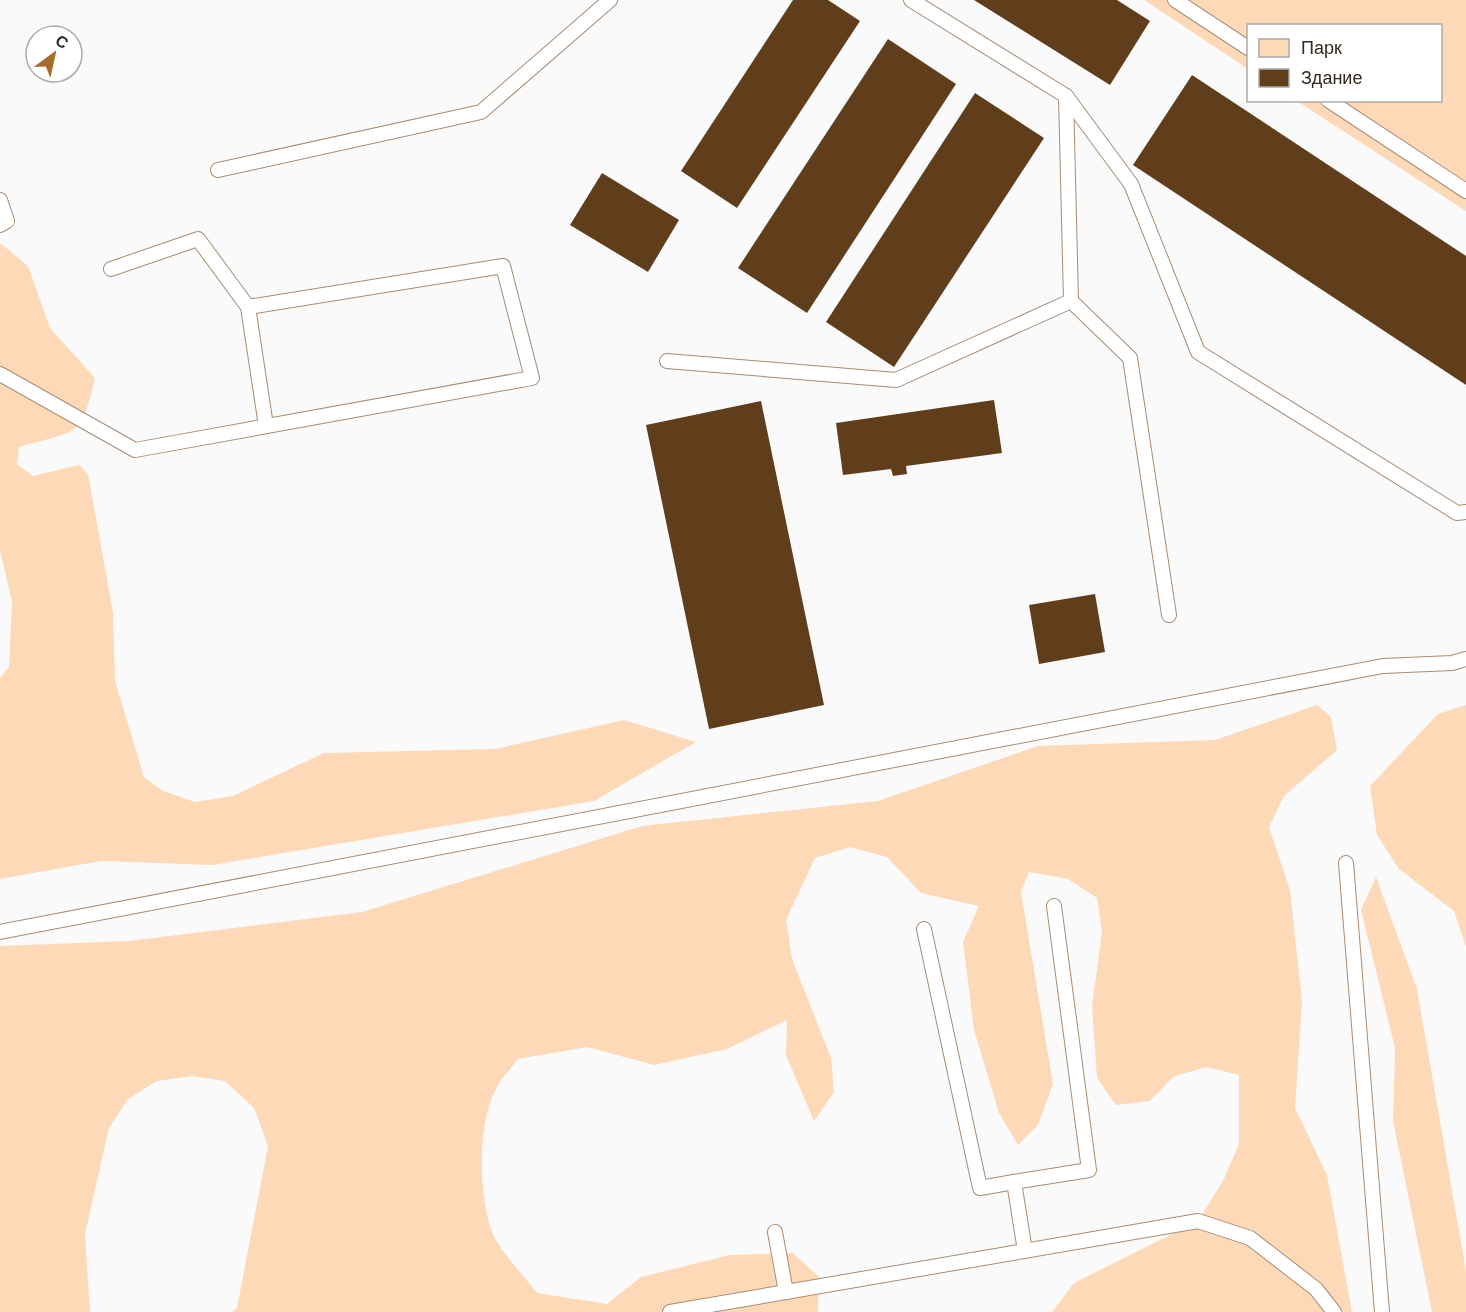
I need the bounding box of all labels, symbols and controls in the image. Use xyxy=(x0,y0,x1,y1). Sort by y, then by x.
north arrow xyxy=(24,24,84,84)
legend xyxy=(1247,24,1442,102)
text: С xyxy=(51,30,73,54)
text: Парк xyxy=(1301,36,1342,60)
text: Здание xyxy=(1301,66,1362,90)

